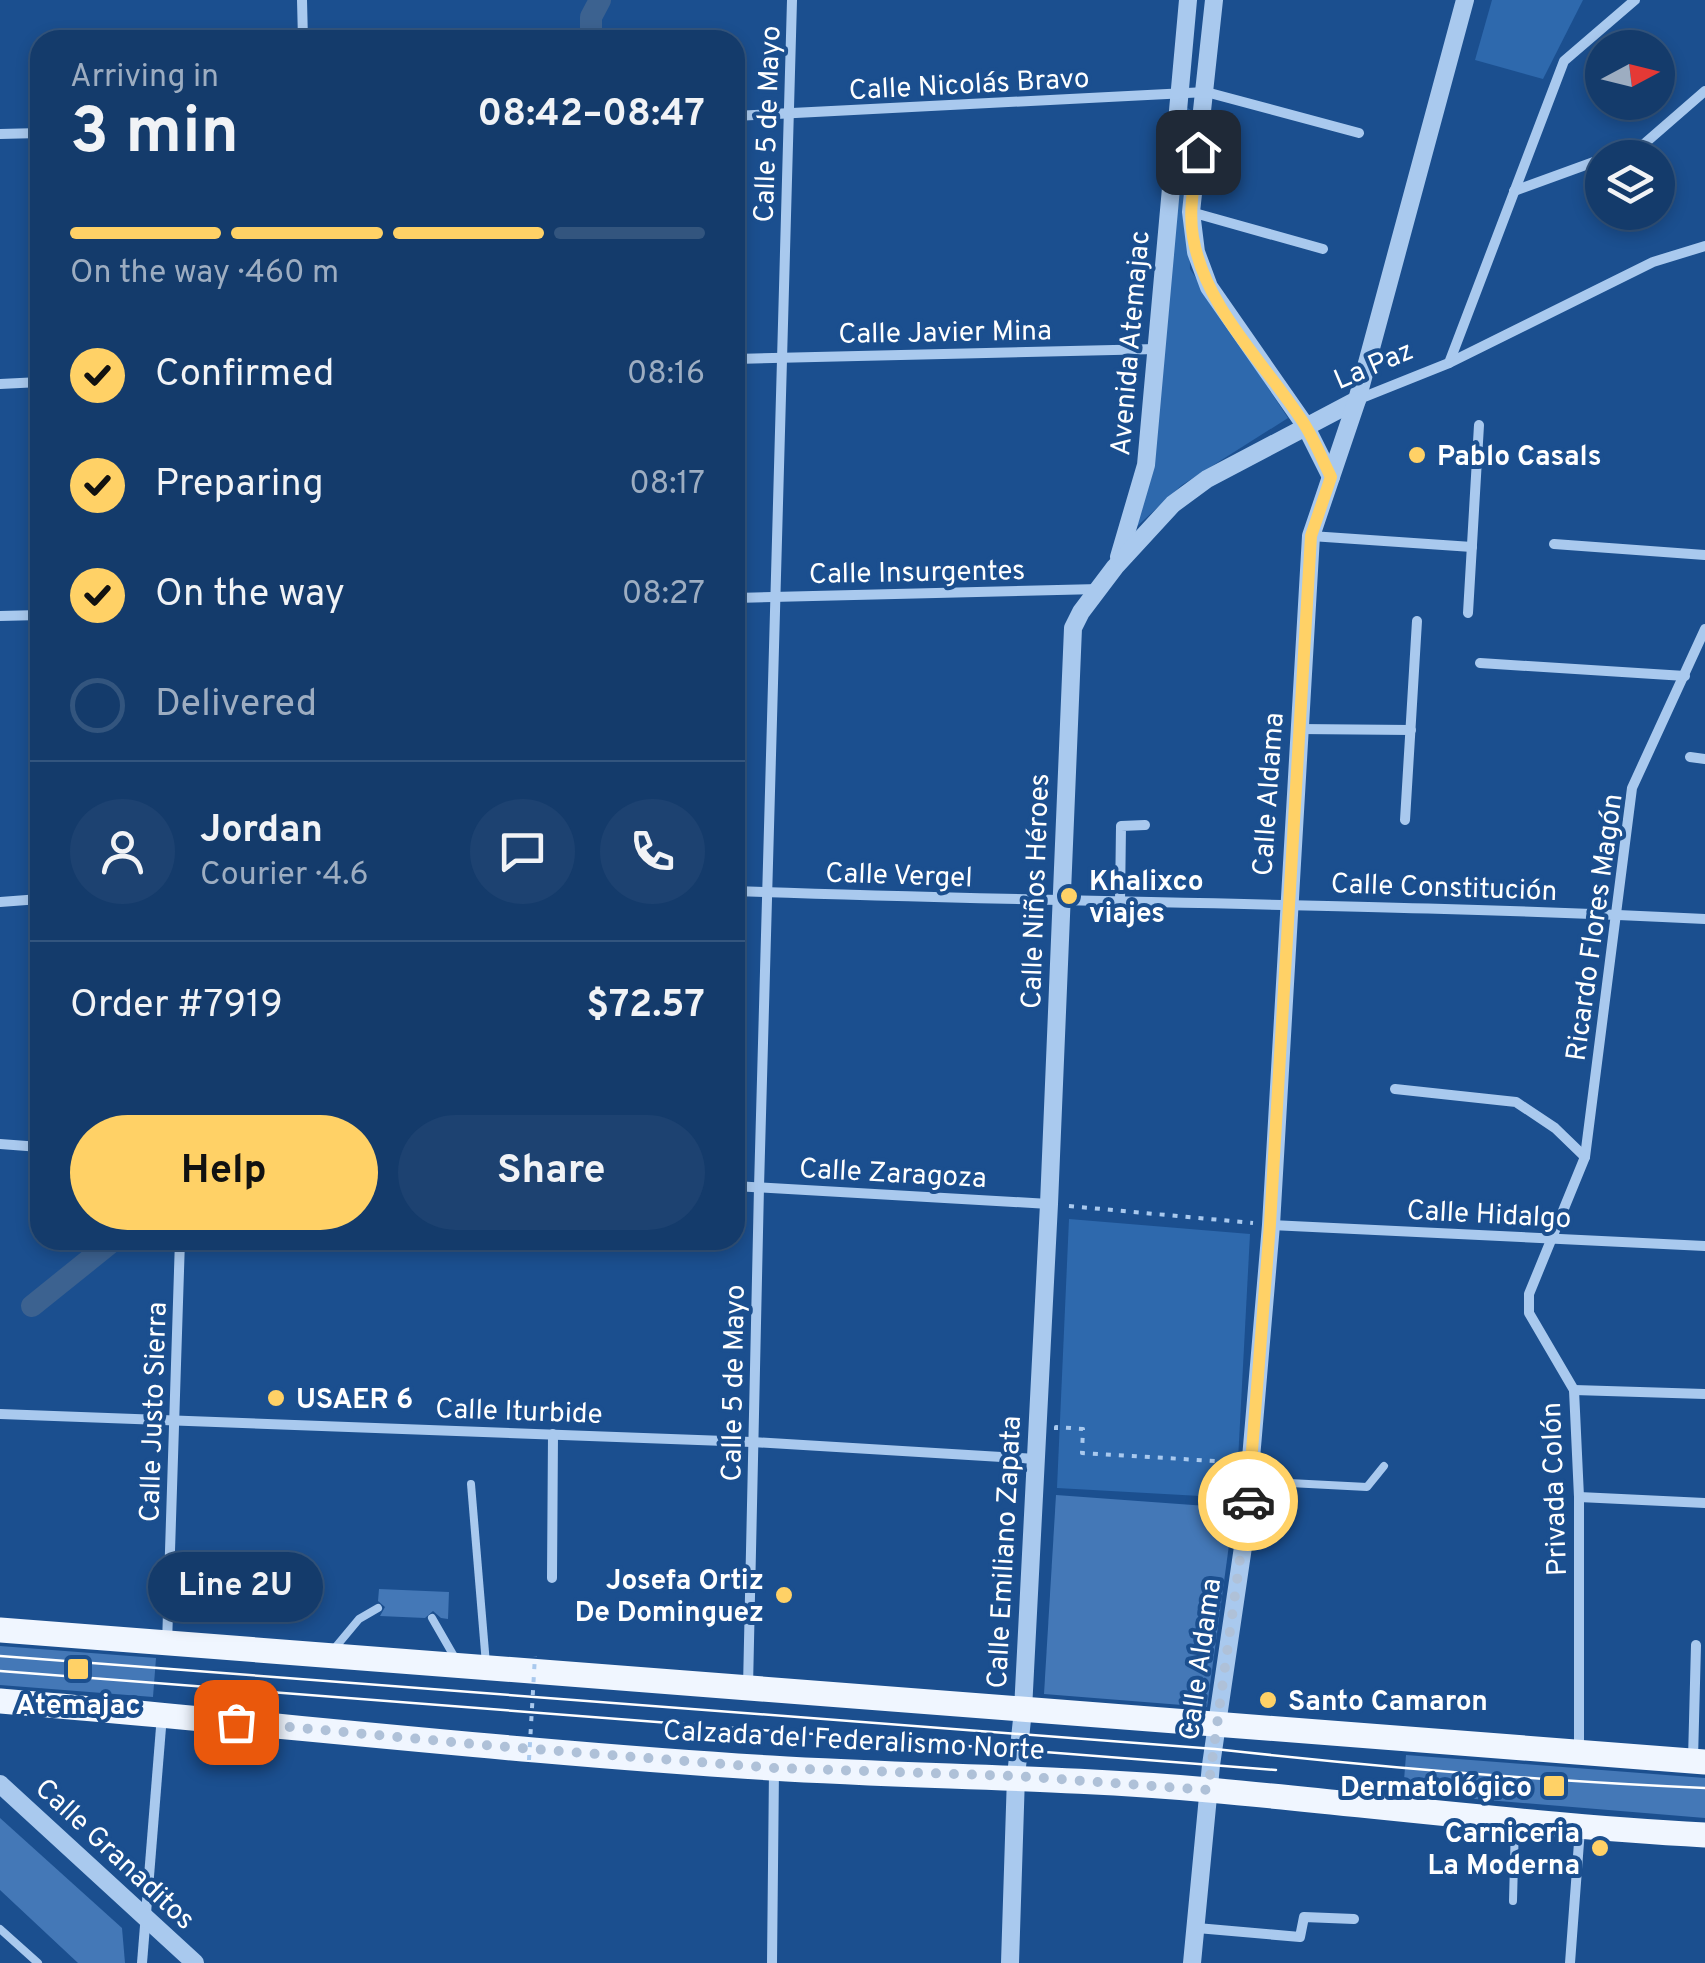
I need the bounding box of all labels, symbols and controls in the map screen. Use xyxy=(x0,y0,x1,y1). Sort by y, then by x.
street label: Calle 5 de Mayo xyxy=(748,25,790,223)
north arrow xyxy=(1585,30,1675,120)
map controls xyxy=(1585,30,1675,230)
text: Arriving in xyxy=(70,58,219,98)
street label: Calle Nicolás Bravo xyxy=(848,62,1090,110)
text: 08:42–08:47 xyxy=(477,91,705,140)
text: 3 min xyxy=(70,94,239,176)
pin xyxy=(1156,110,1241,195)
icon: home xyxy=(1171,125,1226,180)
button: layers xyxy=(1585,140,1675,230)
street label: Avenida Atemajac xyxy=(1104,229,1160,457)
text: On the way · 460 m xyxy=(70,254,339,294)
street label: Calle Javier Mina xyxy=(838,314,1052,354)
street label: La Paz xyxy=(1329,334,1419,400)
icon: check xyxy=(70,348,125,403)
text: Confirmed xyxy=(155,351,334,400)
text: 08:16 xyxy=(627,355,705,395)
place label: Pablo Casals xyxy=(1437,440,1602,476)
marker: Pablo Casals xyxy=(1406,444,1428,466)
icon: check xyxy=(70,458,125,513)
text: Preparing xyxy=(155,461,324,510)
text: 08:17 xyxy=(629,465,705,505)
street label: Calle Insurgentes xyxy=(809,554,1026,594)
icon: check xyxy=(70,568,125,623)
text: On the way xyxy=(155,571,345,620)
text: 08:27 xyxy=(622,575,705,615)
text: Delivered xyxy=(155,681,317,730)
street label: Calle Aldama xyxy=(1246,711,1294,877)
street label: Calle Niños Héroes xyxy=(1015,773,1059,1010)
street label: Ricardo Flores Magón xyxy=(1559,791,1633,1063)
button: person xyxy=(70,799,175,904)
button: chat xyxy=(470,799,575,904)
button: phone xyxy=(600,799,705,904)
text: Jordan xyxy=(200,807,323,856)
text: Courier · 4.6 xyxy=(200,856,369,896)
street label: Calle Vergel xyxy=(825,856,973,898)
place label: Khalixco viajes xyxy=(1089,865,1204,933)
street label: Calle Constitución xyxy=(1330,867,1558,911)
marker: Khalixco viajes xyxy=(1058,885,1080,907)
text: Order #7919 xyxy=(70,982,283,1031)
text: $72.57 xyxy=(586,982,705,1031)
button: Help xyxy=(70,1115,378,1230)
button: Share xyxy=(398,1115,705,1230)
street label: Calle Zaragoza xyxy=(798,1152,988,1198)
street label: Calle Hidalgo xyxy=(1406,1194,1572,1238)
street label: Calle 5 de Mayo xyxy=(715,1284,755,1482)
street label: Calle Justo Sierra xyxy=(133,1301,177,1523)
place label: USAER 6 xyxy=(296,1383,413,1419)
marker: USAER 6 xyxy=(265,1387,287,1409)
street label: Calle Iturbide xyxy=(435,1392,603,1434)
street label: Privada Colón xyxy=(1535,1401,1577,1577)
street label: Calle Emiliano Zapata xyxy=(981,1415,1031,1690)
courier xyxy=(1198,1451,1298,1551)
icon: car xyxy=(1221,1474,1276,1529)
callout: Line 2U xyxy=(148,1552,324,1622)
place label: Josefa Ortiz De Dominguez xyxy=(575,1564,764,1632)
text: Line 2U xyxy=(178,1567,293,1607)
street label: Calle Aldama xyxy=(1173,1576,1231,1743)
marker: Josefa Ortiz De Dominguez xyxy=(773,1584,795,1606)
marker: Atemajac xyxy=(65,1656,91,1682)
pin xyxy=(194,1680,279,1765)
place label: Santo Camaron xyxy=(1288,1685,1488,1721)
place label: Atemajac xyxy=(15,1689,141,1725)
marker: Santo Camaron xyxy=(1257,1689,1279,1711)
icon: bag xyxy=(209,1695,264,1750)
street label: Calzada del Federalismo Norte xyxy=(662,1714,1046,1770)
place label: Dermatológico xyxy=(1340,1771,1532,1807)
street label: Calle Granaditos xyxy=(26,1772,202,1939)
marker: Dermatológico xyxy=(1541,1773,1567,1799)
place label: Carniceria La Moderna xyxy=(1428,1817,1580,1885)
marker: Carniceria La Moderna xyxy=(1589,1837,1611,1859)

